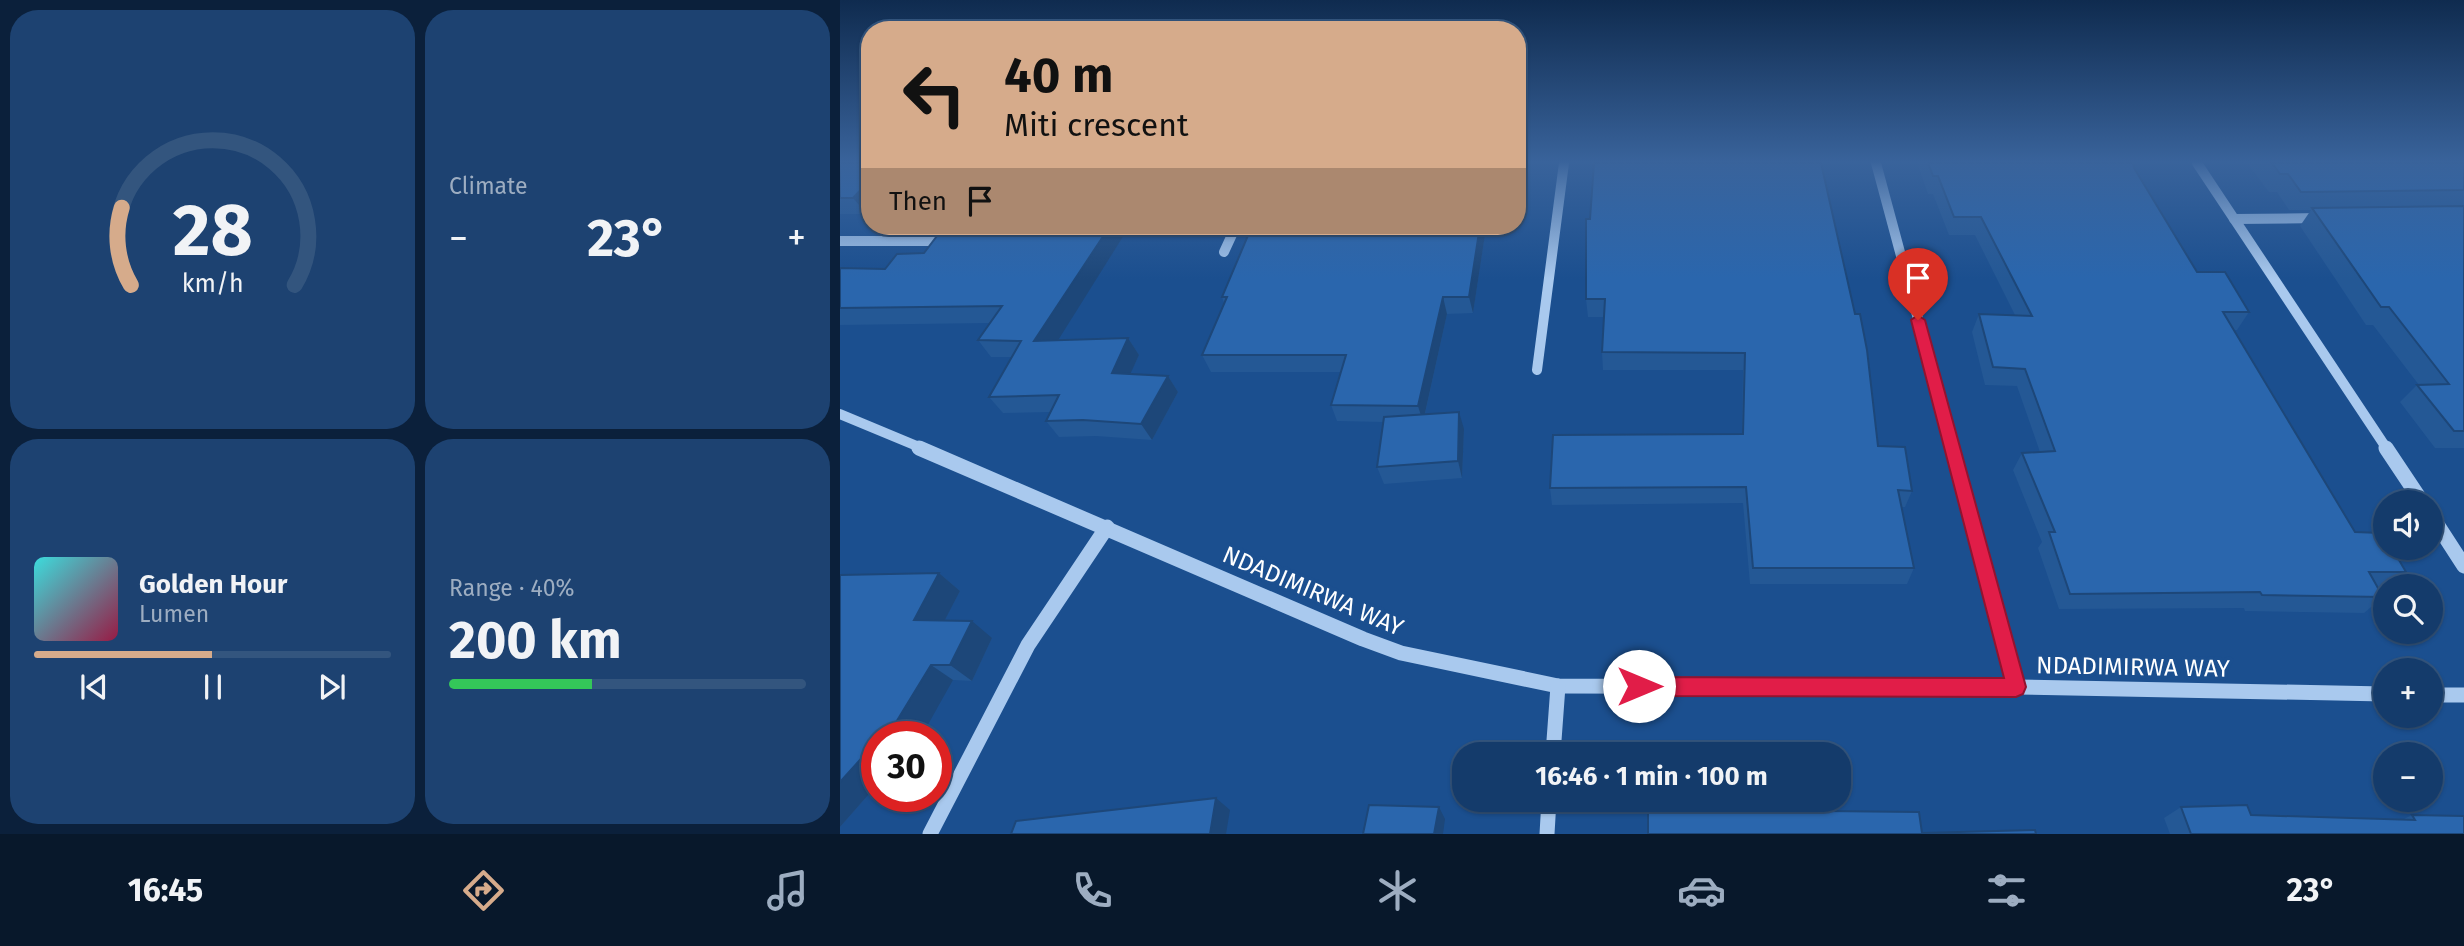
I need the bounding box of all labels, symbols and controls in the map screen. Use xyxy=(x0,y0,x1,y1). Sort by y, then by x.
text: 40 m xyxy=(1004,46,1113,105)
icon: left xyxy=(889,49,980,140)
text: Miti crescent xyxy=(1004,106,1188,144)
text: Climate xyxy=(449,172,528,200)
icon: arrive xyxy=(961,182,999,220)
text: Then xyxy=(889,186,947,217)
text: 28 xyxy=(173,188,252,275)
text: 23° xyxy=(587,207,668,270)
text: − xyxy=(449,215,468,261)
text: + xyxy=(787,215,806,261)
pin xyxy=(1888,248,1948,320)
icon: arrive xyxy=(1899,259,1937,297)
text: km/h xyxy=(182,269,243,299)
map controls xyxy=(2373,490,2443,812)
button: sound xyxy=(2373,490,2443,560)
street label: NDADIMIRWA WAY xyxy=(1218,540,1408,642)
text: Golden Hour xyxy=(139,569,287,600)
text: Range · 40% xyxy=(449,574,575,602)
button: search xyxy=(2373,574,2443,644)
text: Lumen xyxy=(139,600,209,628)
text: 200 km xyxy=(449,609,622,672)
position arrow xyxy=(1602,649,1676,723)
street label: NDADIMIRWA WAY xyxy=(2036,651,2231,683)
button: + xyxy=(2373,658,2443,728)
icon: previous xyxy=(75,668,113,706)
icon: pause xyxy=(194,668,232,706)
icon: next xyxy=(313,668,351,706)
speed limit sign: 30 xyxy=(861,721,952,812)
button: − xyxy=(2373,742,2443,812)
text: 16:46 · 1 min · 100 m xyxy=(1535,761,1768,792)
icon: directions xyxy=(459,866,508,915)
icon: music xyxy=(763,866,812,915)
icon: phone xyxy=(1068,866,1117,915)
icon: climate xyxy=(1373,866,1422,915)
icon: car xyxy=(1677,866,1726,915)
icon: filters xyxy=(1982,866,2031,915)
text: 16:45 xyxy=(128,871,203,909)
text: 23° xyxy=(2286,871,2336,909)

